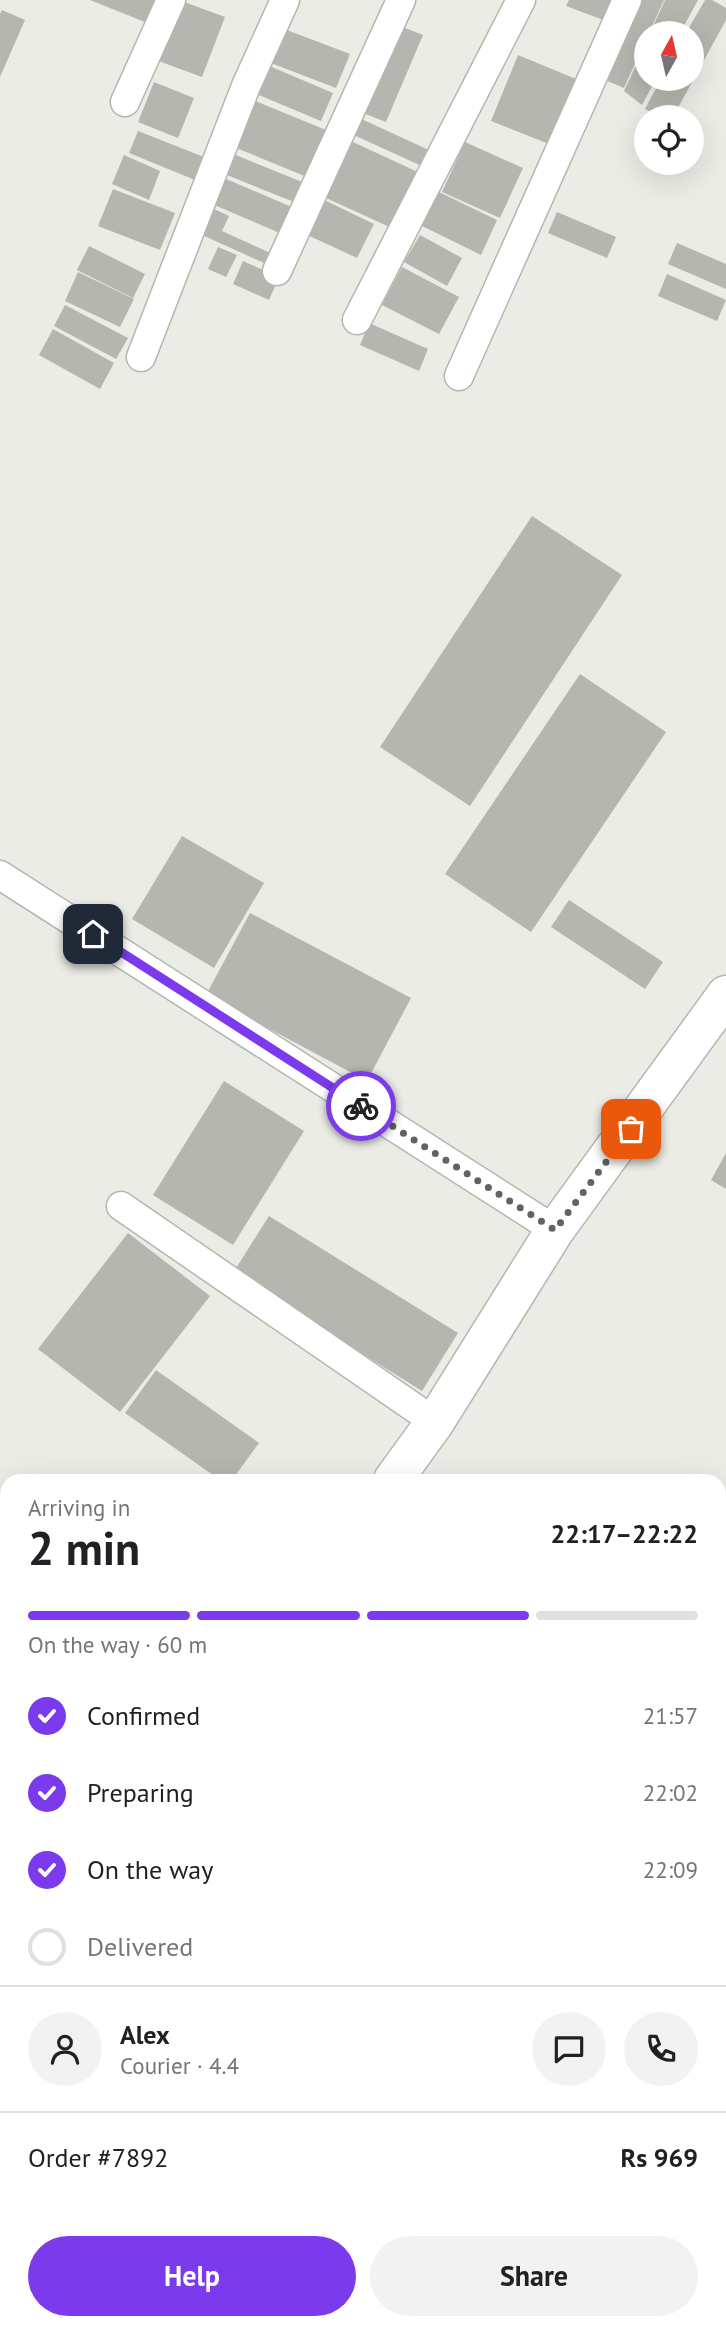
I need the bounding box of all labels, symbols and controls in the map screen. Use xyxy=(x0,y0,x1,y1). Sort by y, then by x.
north arrow xyxy=(634,21,704,91)
map controls xyxy=(634,21,704,175)
button: locate xyxy=(634,105,704,175)
pin xyxy=(63,904,123,964)
icon: home xyxy=(74,915,112,953)
courier xyxy=(326,1071,396,1141)
icon: bike xyxy=(342,1087,380,1125)
pin xyxy=(601,1099,661,1159)
icon: bag xyxy=(612,1110,650,1148)
text: Arriving in xyxy=(28,1493,130,1522)
text: 22:17–22:22 xyxy=(551,1517,698,1550)
text: 2 min xyxy=(28,1518,140,1578)
text: On the way · 60 m xyxy=(28,1630,207,1659)
icon: check xyxy=(28,1697,66,1735)
text: Confirmed xyxy=(87,1699,200,1732)
text: 21:57 xyxy=(643,1701,698,1730)
icon: check xyxy=(28,1774,66,1812)
text: Preparing xyxy=(87,1776,194,1809)
text: 22:02 xyxy=(643,1778,698,1807)
icon: check xyxy=(28,1851,66,1889)
text: On the way xyxy=(87,1853,213,1886)
text: 22:09 xyxy=(643,1855,698,1884)
text: Delivered xyxy=(87,1930,193,1963)
button: person xyxy=(28,2012,102,2086)
button: chat xyxy=(532,2012,606,2086)
button: phone xyxy=(624,2012,698,2086)
text: Alex xyxy=(120,2018,170,2051)
text: Courier · 4.4 xyxy=(120,2051,239,2080)
text: Order #7892 xyxy=(28,2141,168,2174)
text: Rs 969 xyxy=(621,2141,698,2174)
button: Help xyxy=(28,2236,356,2316)
button: Share xyxy=(370,2236,698,2316)

